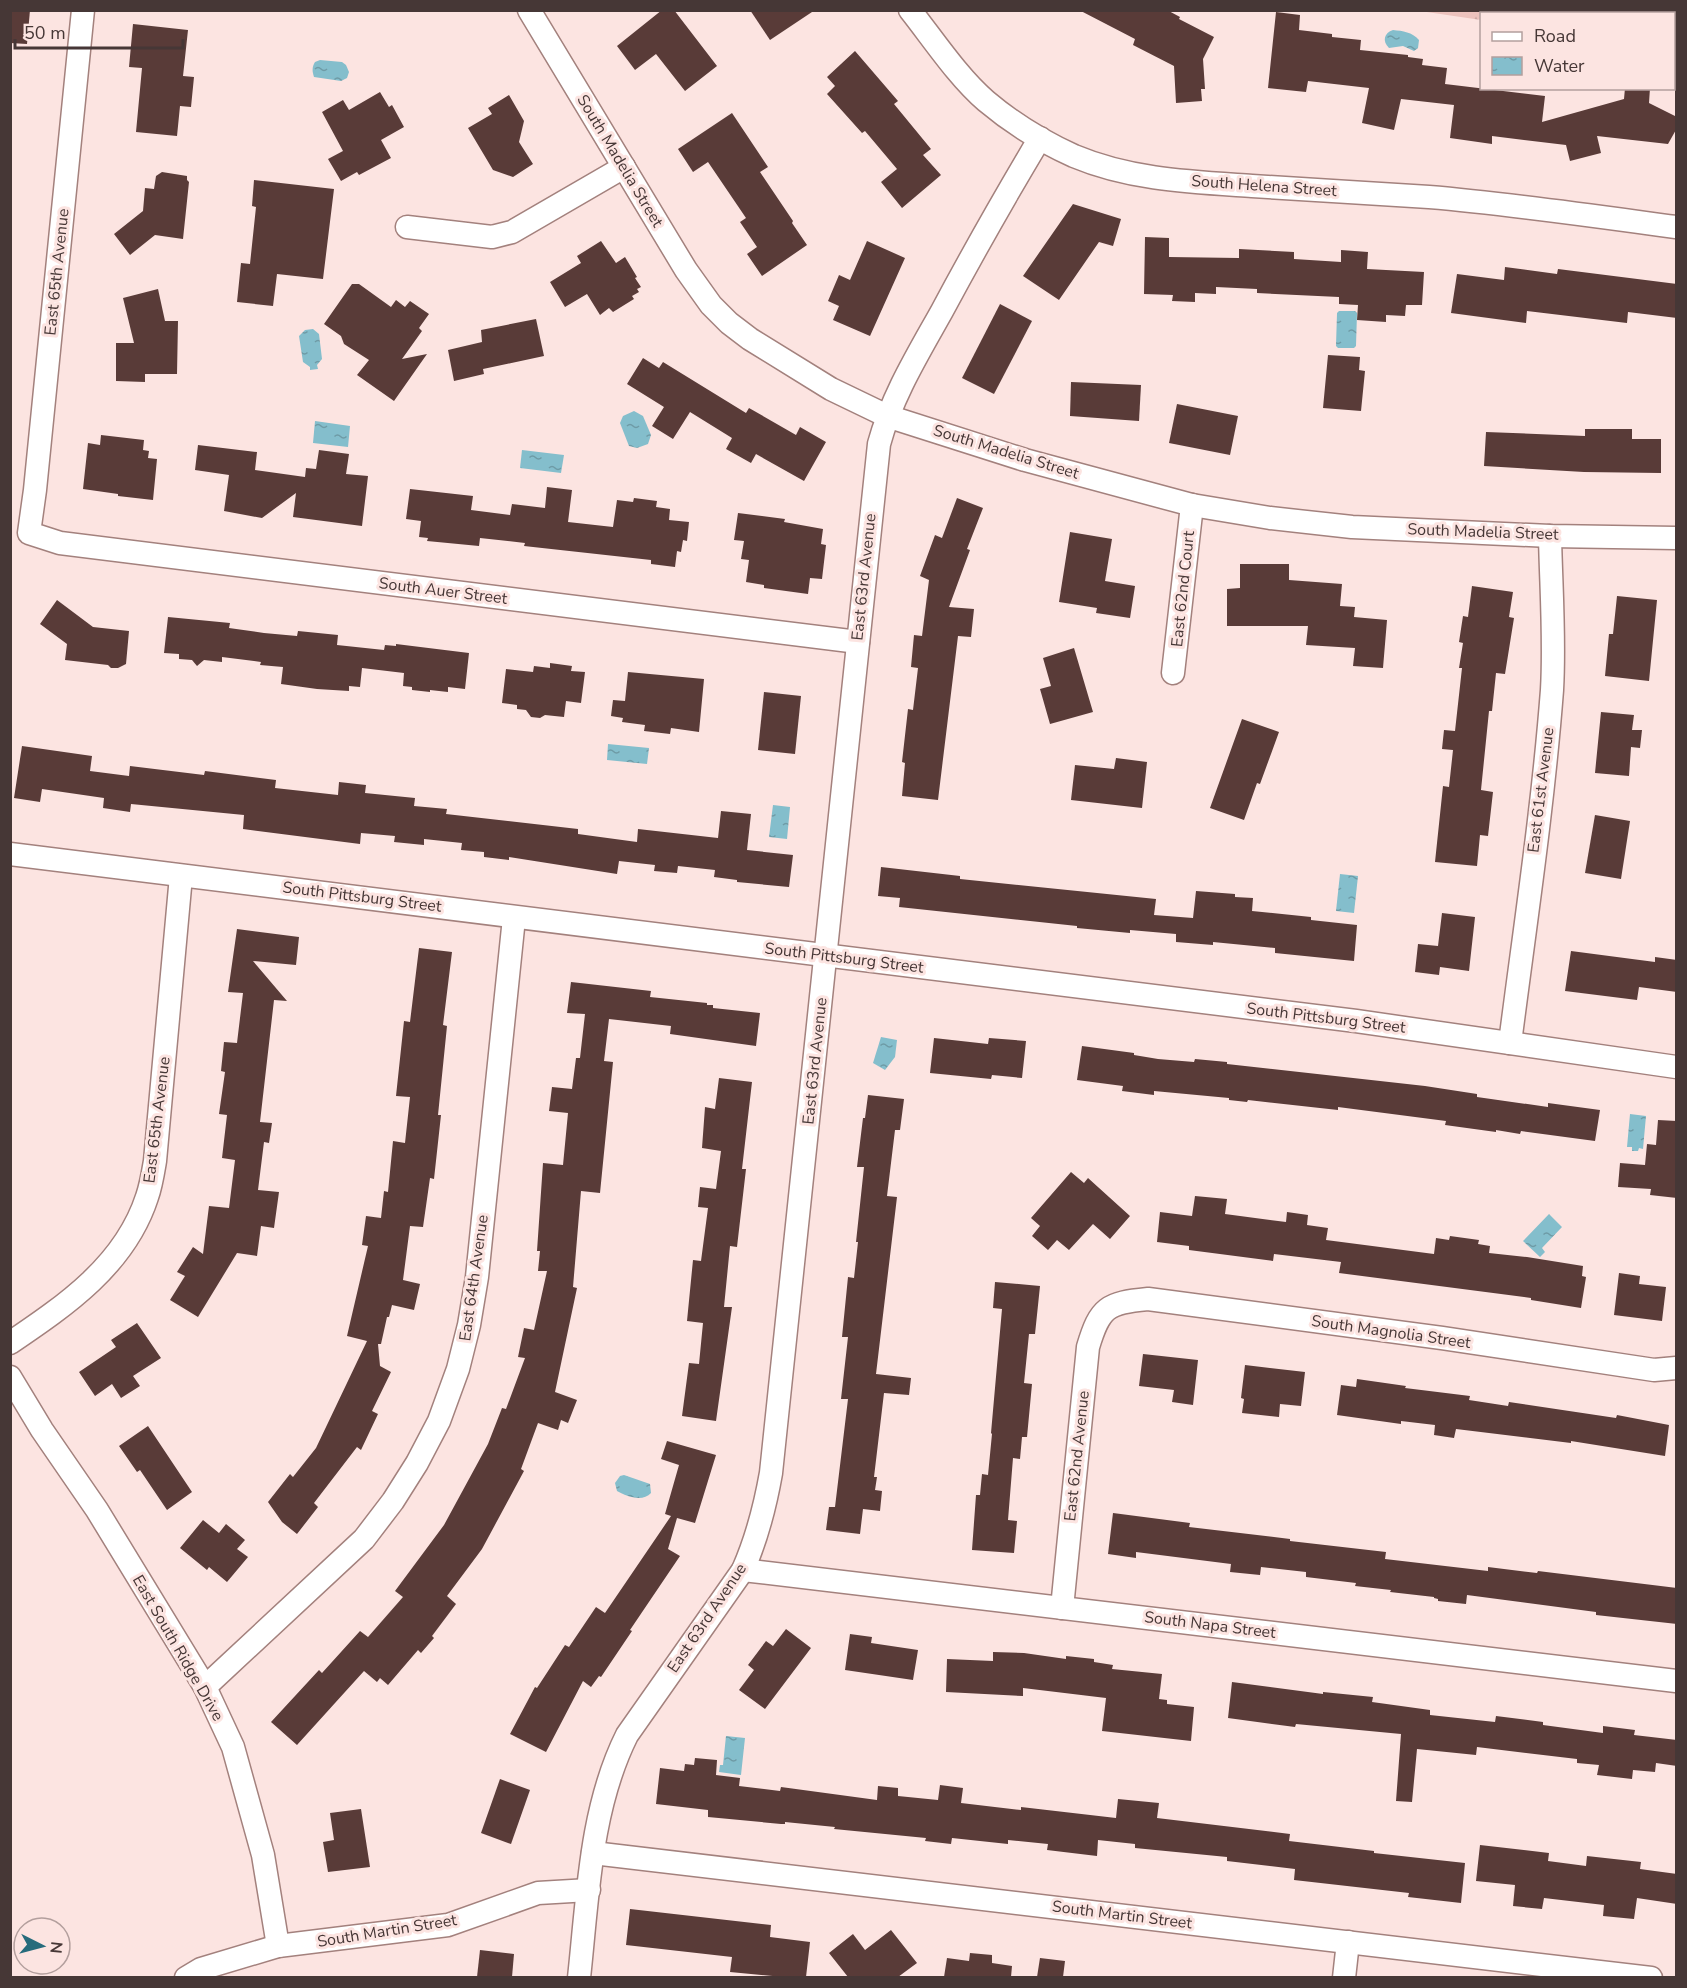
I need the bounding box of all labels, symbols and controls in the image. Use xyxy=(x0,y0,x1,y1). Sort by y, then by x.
scale bar xyxy=(15,12,183,50)
legend xyxy=(1480,12,1675,90)
text: 50 m xyxy=(24,21,66,45)
text: Road xyxy=(1534,24,1576,48)
text: Water xyxy=(1534,54,1585,78)
street label: South Madelia Street xyxy=(572,91,669,232)
street label: South Helena Street xyxy=(1191,170,1338,202)
street label: East 65th Avenue xyxy=(39,207,75,337)
street label: South Madelia Street xyxy=(930,419,1082,485)
street label: East 63rd Avenue xyxy=(846,512,882,642)
street label: South Madelia Street xyxy=(1407,518,1559,546)
street label: East 62nd Court xyxy=(1166,529,1200,648)
street label: South Auer Street xyxy=(378,572,509,610)
street label: East 61st Avenue xyxy=(1522,726,1560,854)
street label: South Pittsburg Street xyxy=(281,876,443,918)
street label: South Pittsburg Street xyxy=(763,937,925,979)
street label: East 63rd Avenue xyxy=(797,996,833,1126)
street label: South Pittsburg Street xyxy=(1245,997,1407,1039)
street label: East 65th Avenue xyxy=(138,1055,176,1185)
street label: East 64th Avenue xyxy=(454,1213,494,1343)
street label: South Magnolia Street xyxy=(1310,1310,1473,1354)
street label: East 62nd Avenue xyxy=(1059,1390,1095,1522)
street label: East 63rd Avenue xyxy=(662,1559,752,1677)
street label: East South Ridge Drive xyxy=(127,1571,229,1725)
street label: South Napa Street xyxy=(1143,1606,1277,1644)
street label: South Martin Street xyxy=(1051,1895,1194,1935)
street label: South Martin Street xyxy=(316,1909,459,1953)
north arrow xyxy=(12,1916,72,1976)
text: N xyxy=(44,1940,67,1955)

